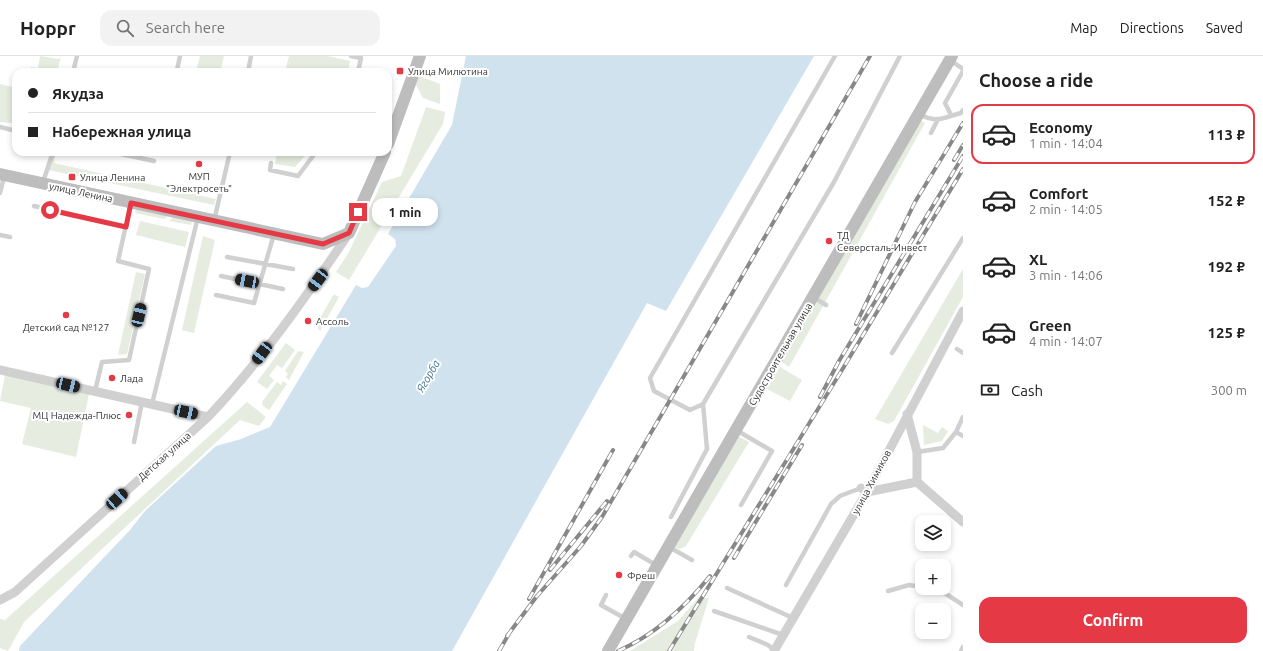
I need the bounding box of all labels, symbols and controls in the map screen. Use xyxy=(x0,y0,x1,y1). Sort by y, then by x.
search box xyxy=(100,10,380,46)
text: Hoppr xyxy=(20,17,76,39)
icon: search xyxy=(114,17,136,39)
text: Search here xyxy=(146,19,225,36)
text: Map xyxy=(1070,20,1098,36)
text: Directions xyxy=(1120,20,1184,36)
text: Saved xyxy=(1206,20,1243,36)
marker: Улица Милютина xyxy=(395,66,405,76)
place label: Улица Милютина xyxy=(408,66,488,77)
text: Choose a ride xyxy=(979,70,1093,90)
text: Якудза xyxy=(52,85,104,102)
icon: car xyxy=(981,116,1017,152)
text: Economy xyxy=(1029,119,1093,136)
text: Набережная улица xyxy=(52,123,191,140)
text: 113 ₽ xyxy=(1208,126,1245,143)
text: 1 min · 14:04 xyxy=(1029,136,1103,150)
marker: МУП "Электросеть" xyxy=(194,159,204,169)
place label: МУП "Электросеть" xyxy=(166,171,232,194)
marker: Улица Ленина xyxy=(67,172,77,182)
place label: Улица Ленина xyxy=(80,172,145,183)
street label: улица Ленина xyxy=(48,180,114,205)
icon: car xyxy=(981,182,1017,218)
text: Comfort xyxy=(1029,185,1088,202)
text: 152 ₽ xyxy=(1208,192,1245,209)
callout: 1 min xyxy=(372,198,438,226)
route start xyxy=(41,201,59,219)
text: 2 min · 14:05 xyxy=(1029,202,1103,216)
route end xyxy=(349,203,367,221)
text: 1 min xyxy=(389,205,421,219)
place label: ТД Северсталь-Инвест xyxy=(837,230,928,253)
marker: ТД Северсталь-Инвест xyxy=(824,236,834,246)
icon: car xyxy=(981,248,1017,284)
text: XL xyxy=(1029,251,1047,268)
text: 192 ₽ xyxy=(1208,258,1245,275)
car xyxy=(306,267,330,293)
text: 3 min · 14:06 xyxy=(1029,268,1103,282)
car xyxy=(234,273,260,289)
street label: Судостроительная улица xyxy=(747,301,814,407)
car xyxy=(130,302,148,328)
marker: Детский сад №127 xyxy=(61,310,71,320)
icon: car xyxy=(981,314,1017,350)
marker: Ассоль xyxy=(303,316,313,326)
place label: Ассоль xyxy=(316,316,349,327)
text: Green xyxy=(1029,317,1071,334)
place label: Детский сад №127 xyxy=(23,322,109,333)
text: 125 ₽ xyxy=(1208,324,1245,341)
text: 4 min · 14:07 xyxy=(1029,334,1103,348)
car xyxy=(250,340,274,366)
water label: Ягорба xyxy=(414,358,442,395)
marker: Лада xyxy=(107,373,117,383)
place label: Лада xyxy=(120,373,143,384)
car xyxy=(55,376,81,394)
icon: cash xyxy=(979,379,1001,401)
text: Cash xyxy=(1011,382,1043,399)
text: 300 m xyxy=(1211,383,1247,397)
car xyxy=(173,404,199,420)
place label: МЦ Надежда-Плюс xyxy=(33,410,121,421)
marker: МЦ Надежда-Плюс xyxy=(124,410,134,420)
street label: Детская улица xyxy=(136,430,193,483)
street label: улица Химиков xyxy=(850,448,893,516)
car xyxy=(104,487,130,511)
map controls xyxy=(915,515,951,639)
button: layers xyxy=(915,515,951,551)
button: + xyxy=(915,559,951,595)
marker: Фреш xyxy=(614,570,624,580)
place label: Фреш xyxy=(627,570,655,581)
button: Confirm xyxy=(979,597,1247,643)
button: − xyxy=(915,603,951,639)

